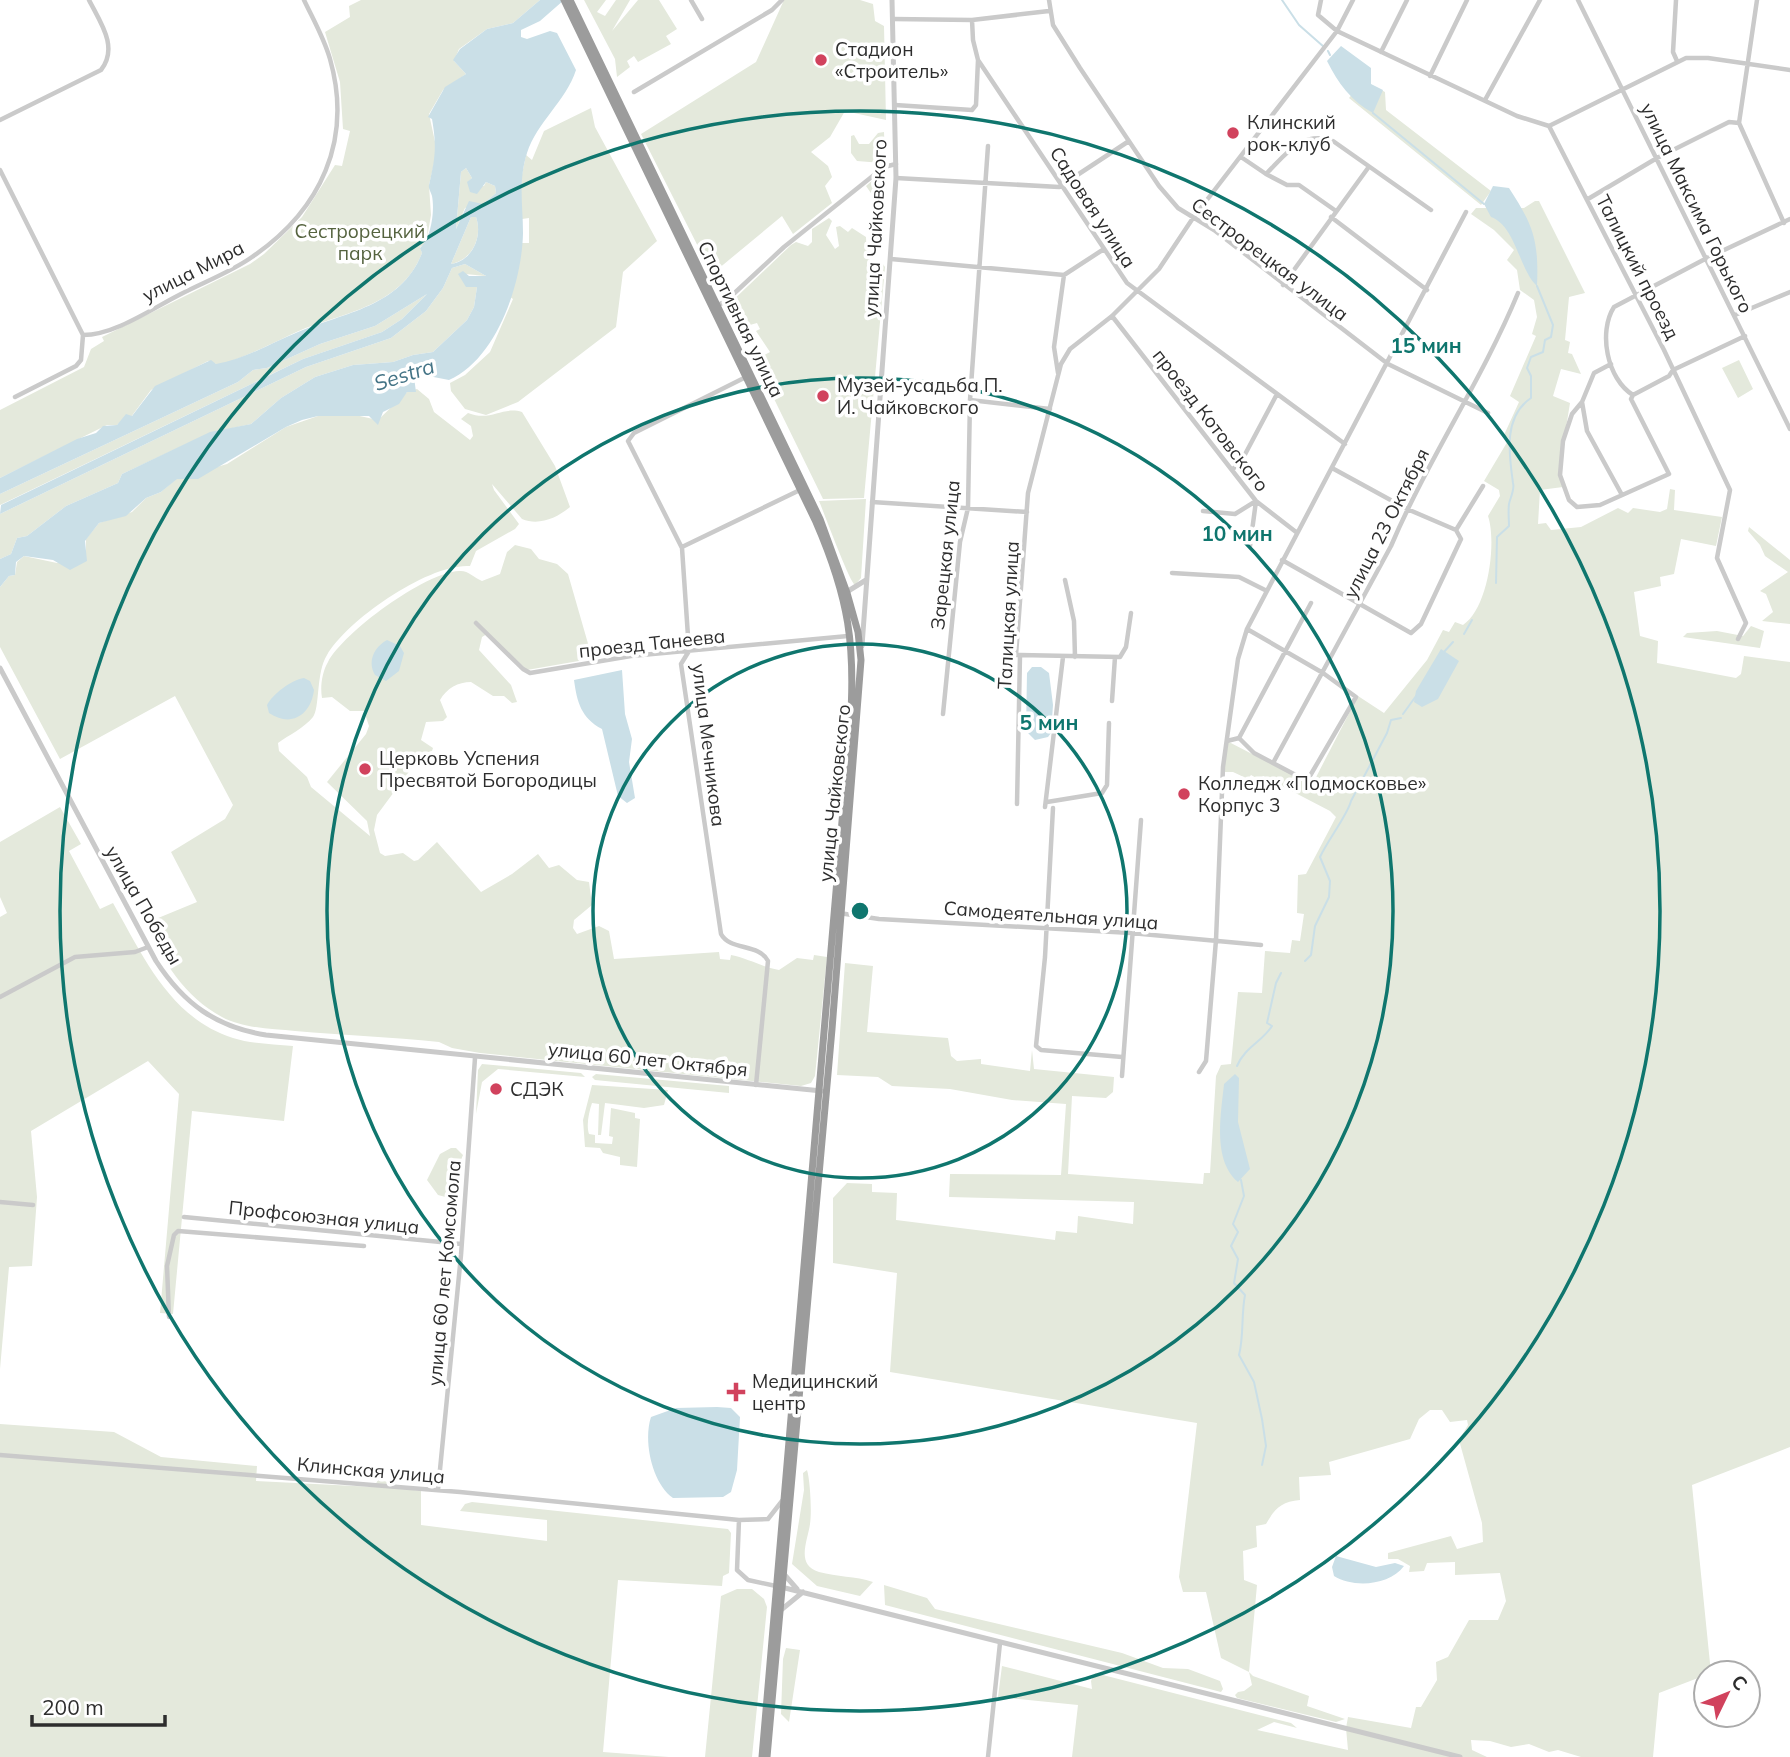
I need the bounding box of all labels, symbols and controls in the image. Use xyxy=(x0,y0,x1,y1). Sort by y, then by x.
place label: Стадион «Строитель» xyxy=(835,37,948,83)
marker: Стадион «Строитель» xyxy=(813,52,829,68)
street label: улица Максима Горького xyxy=(1636,99,1758,317)
place label: Клинский рок-клуб xyxy=(1247,110,1336,156)
marker: Клинский рок-клуб xyxy=(1225,125,1241,141)
street label: улица Чайковского xyxy=(858,138,892,318)
street label: Садовая улица xyxy=(1045,142,1141,272)
street label: Талицкий проезд xyxy=(1591,191,1685,344)
street label: Сестрорецкая улица xyxy=(1187,192,1353,326)
park label: Сестрорецкий парк xyxy=(295,219,425,265)
street label: улица Мира xyxy=(138,235,248,307)
street label: Спортивная улица xyxy=(693,237,789,401)
text: 15 мин xyxy=(1390,332,1462,358)
street label: проезд Котовского xyxy=(1148,344,1274,496)
water label: Sestra xyxy=(370,352,438,396)
place label: Музей-усадьба П. И. Чайковского xyxy=(837,373,1003,419)
marker: Музей-усадьба П. И. Чайковского xyxy=(815,388,831,404)
street label: улица 23 Октября xyxy=(1338,444,1434,602)
street label: Зарецкая улица xyxy=(925,479,965,631)
text: 10 мин xyxy=(1201,520,1273,546)
street label: Талицкая улица xyxy=(992,540,1024,690)
street label: проезд Танеева xyxy=(578,623,726,663)
street label: улица Мечникова xyxy=(687,662,731,828)
street label: улица Чайковского xyxy=(813,703,855,883)
text: 5 мин xyxy=(1020,709,1078,735)
place label: Церковь Успения Пресвятой Богородицы xyxy=(379,746,597,792)
marker: Церковь Успения Пресвятой Богородицы xyxy=(357,761,373,777)
place label: Колледж «Подмосковье» Корпус 3 xyxy=(1198,771,1426,817)
marker: Колледж «Подмосковье» Корпус 3 xyxy=(1176,786,1192,802)
street label: улица Победы xyxy=(100,841,188,969)
street label: Самодеятельная улица xyxy=(943,896,1159,934)
centre of rings xyxy=(848,899,872,923)
street label: улица 60 лет Октября xyxy=(547,1037,749,1081)
place label: СДЭК xyxy=(510,1077,564,1101)
marker: СДЭК xyxy=(488,1081,504,1097)
street label: улица 60 лет Комсомола xyxy=(422,1159,466,1387)
street label: Профсоюзная улица xyxy=(227,1195,421,1239)
place label: Медицинский центр xyxy=(752,1369,878,1415)
marker: Медицинский центр xyxy=(726,1382,746,1402)
street label: Клинская улица xyxy=(296,1452,446,1488)
north arrow xyxy=(1692,1659,1762,1729)
text: С xyxy=(1726,1669,1753,1695)
scale bar xyxy=(32,1684,164,1728)
text: 200 m xyxy=(42,1694,104,1720)

